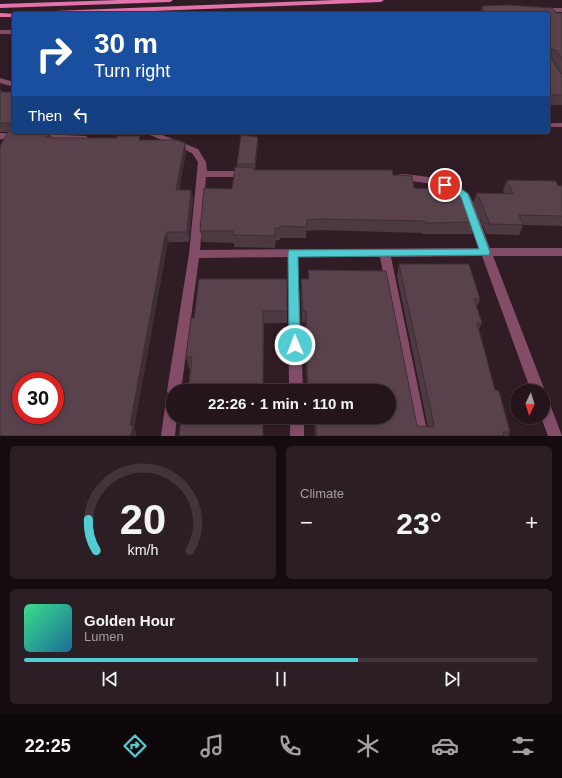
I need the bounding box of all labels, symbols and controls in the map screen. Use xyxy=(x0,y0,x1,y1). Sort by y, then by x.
icon: right xyxy=(28,28,80,80)
text: 30 m xyxy=(94,28,158,59)
text: Turn right xyxy=(94,61,170,81)
icon: left xyxy=(70,104,92,126)
text: Then xyxy=(28,107,62,124)
pin xyxy=(428,168,462,202)
icon: arrive xyxy=(434,174,456,196)
position arrow xyxy=(274,324,316,366)
speed limit sign: 30 xyxy=(12,372,64,424)
north arrow xyxy=(510,384,550,424)
map controls xyxy=(510,384,550,424)
text: 22:26 · 1 min · 110 m xyxy=(208,395,354,412)
text: Climate xyxy=(300,486,344,501)
text: 20 xyxy=(120,495,166,542)
text: 23° xyxy=(396,507,442,540)
text: − xyxy=(300,510,313,535)
text: + xyxy=(525,510,538,535)
text: km/h xyxy=(128,541,159,557)
text: Golden Hour xyxy=(84,612,175,629)
text: Lumen xyxy=(84,629,124,644)
icon: previous xyxy=(99,668,121,690)
icon: pause xyxy=(270,668,292,690)
icon: next xyxy=(441,668,463,690)
icon: directions xyxy=(121,732,149,760)
icon: music xyxy=(198,732,226,760)
icon: phone xyxy=(276,732,304,760)
icon: climate xyxy=(354,732,382,760)
icon: car xyxy=(431,732,459,760)
icon: filters xyxy=(509,732,537,760)
text: 22:25 xyxy=(25,736,71,756)

